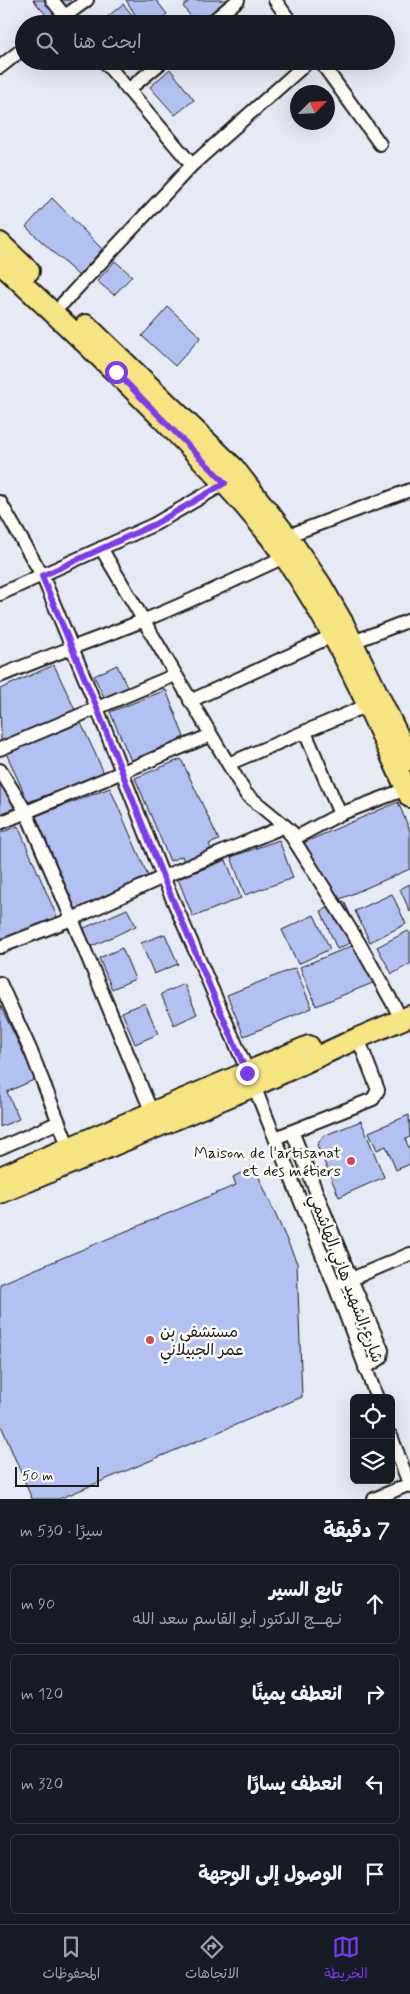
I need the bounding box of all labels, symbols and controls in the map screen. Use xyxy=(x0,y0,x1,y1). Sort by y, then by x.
search box xyxy=(15,15,395,70)
icon: search xyxy=(33,29,61,57)
text: ابحث هنا xyxy=(73,30,142,55)
north arrow xyxy=(290,85,335,130)
route start xyxy=(105,361,128,384)
route end xyxy=(236,1062,259,1085)
place label: Maison de l'artisanat et des métiers xyxy=(194,1143,341,1182)
marker: Maison de l'artisanat et des métiers xyxy=(345,1155,357,1167)
street label: شارع الشهيد هاني الهاشمي xyxy=(301,1191,387,1367)
place label: مستشفى بن عمر الجبيلاني xyxy=(160,1322,244,1364)
marker: مستشفى بن عمر الجبيلاني xyxy=(144,1334,156,1346)
map controls xyxy=(350,1394,395,1484)
button: locate xyxy=(350,1394,395,1439)
button: layers xyxy=(350,1439,395,1484)
scale bar xyxy=(15,1464,99,1487)
text: 50 m xyxy=(22,1467,53,1485)
text: 7 دقيقة xyxy=(323,1517,390,1545)
text: سيرًا · 530 m xyxy=(20,1521,103,1542)
text: تابع السير xyxy=(269,1578,342,1603)
icon: ahead xyxy=(361,1590,389,1618)
text: 90 m xyxy=(21,1594,55,1615)
text: نـهـــج الدكتور أبو القاسم سعد الله xyxy=(132,1609,342,1630)
icon: right xyxy=(361,1680,389,1708)
text: انعطف يمينًا xyxy=(252,1682,342,1707)
text: 120 m xyxy=(21,1684,63,1705)
icon: left xyxy=(361,1770,389,1798)
text: انعطف يسارًا xyxy=(247,1772,342,1797)
text: 320 m xyxy=(21,1774,63,1795)
icon: arrive xyxy=(361,1860,389,1888)
text: الوصول إلى الوجهة xyxy=(198,1862,342,1887)
tab: المحفوظات xyxy=(42,1933,100,1986)
tab: الاتجاهات xyxy=(185,1933,239,1986)
tab: الخريطة xyxy=(324,1933,368,1986)

